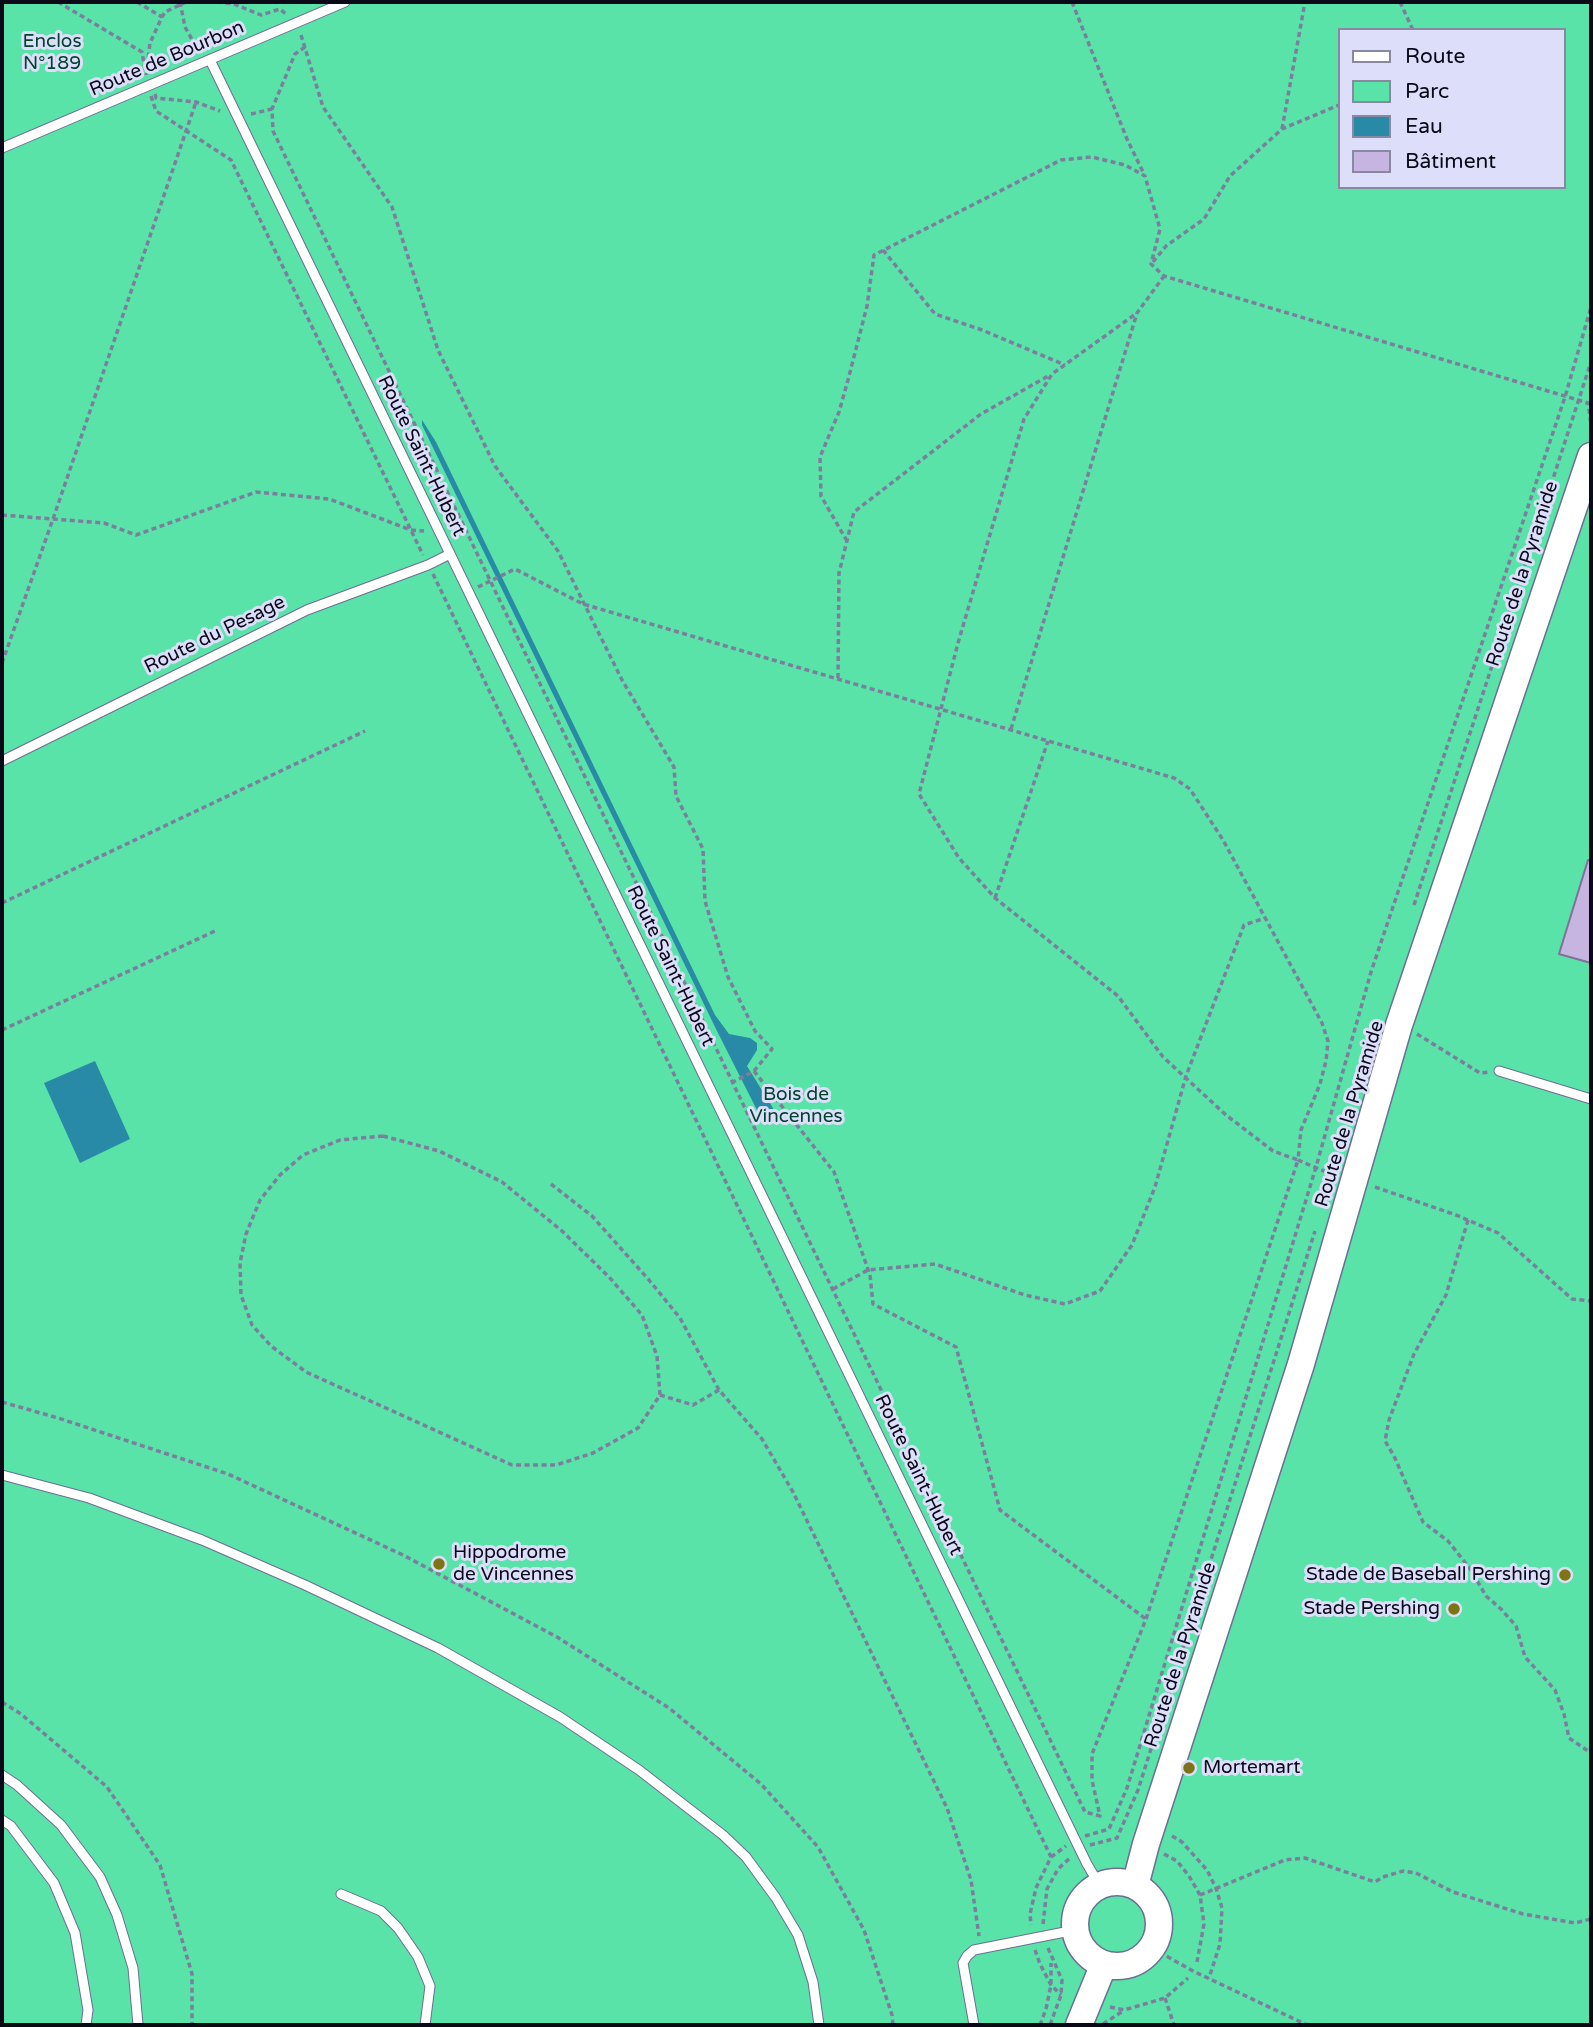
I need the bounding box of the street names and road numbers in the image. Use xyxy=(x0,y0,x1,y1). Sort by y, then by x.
street label: Route de Bourbon xyxy=(86,16,248,102)
street label: Route Saint-Hubert xyxy=(372,372,470,540)
street label: Route de la Pyramide xyxy=(1482,479,1564,669)
street label: Route du Pesage xyxy=(141,591,289,679)
street label: Route Saint-Hubert xyxy=(621,882,719,1050)
street label: Route de la Pyramide xyxy=(1311,1018,1389,1210)
street label: Route Saint-Hubert xyxy=(869,1391,967,1559)
street label: Route de la Pyramide xyxy=(1140,1560,1222,1750)

